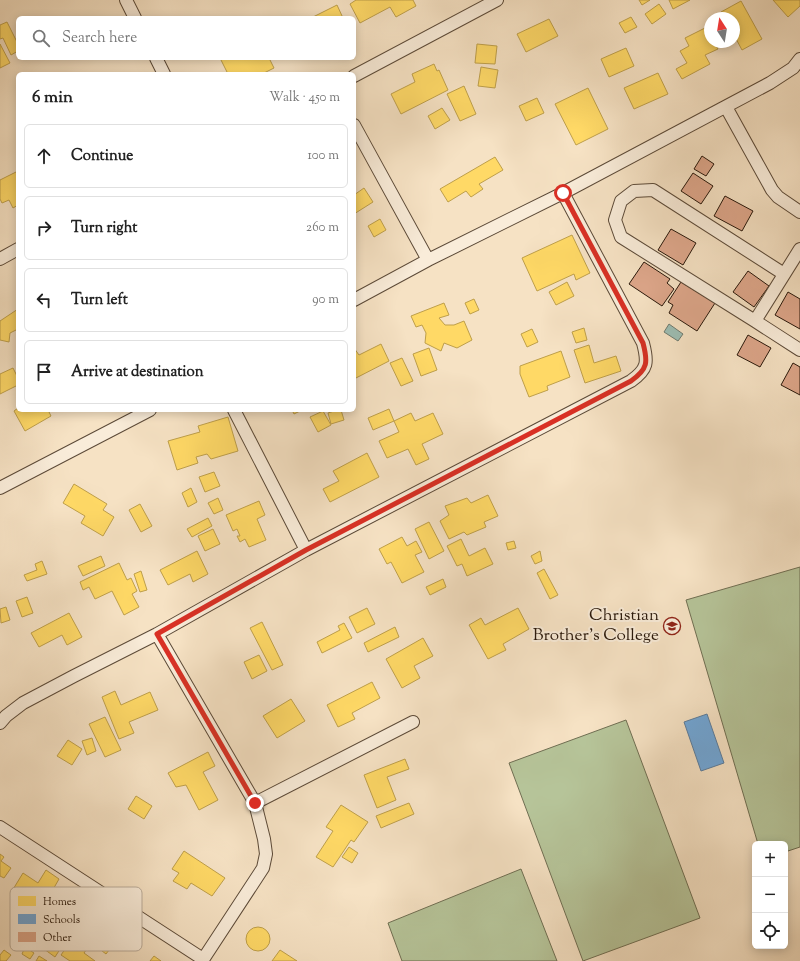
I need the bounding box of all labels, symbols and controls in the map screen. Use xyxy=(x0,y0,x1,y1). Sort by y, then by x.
north arrow xyxy=(704,12,740,48)
search box xyxy=(16,16,356,60)
icon: search xyxy=(30,27,52,49)
text: Search here xyxy=(62,28,137,49)
text: 6 min xyxy=(32,86,73,110)
text: Walk · 450 m xyxy=(269,89,340,107)
icon: ahead xyxy=(33,145,55,167)
text: Continue xyxy=(71,146,133,167)
text: 100 m xyxy=(307,147,339,165)
route start xyxy=(554,184,572,202)
icon: right xyxy=(33,217,55,239)
text: Turn right xyxy=(71,218,137,239)
text: 260 m xyxy=(306,219,339,237)
icon: left xyxy=(33,289,55,311)
text: Turn left xyxy=(71,290,128,311)
text: 90 m xyxy=(312,291,339,309)
icon: arrive xyxy=(33,361,55,383)
text: Arrive at destination xyxy=(71,362,204,383)
place label: Christian Brother's College xyxy=(533,604,659,648)
school or university icon: Christian Brother's College xyxy=(662,616,682,636)
route end xyxy=(246,794,264,812)
map controls xyxy=(752,841,788,949)
button: + xyxy=(752,841,788,877)
button: − xyxy=(752,877,788,913)
legend xyxy=(10,887,142,951)
text: Homes xyxy=(43,894,76,910)
text: Schools xyxy=(43,912,80,928)
button: locate xyxy=(752,913,788,949)
text: Other xyxy=(43,930,72,946)

